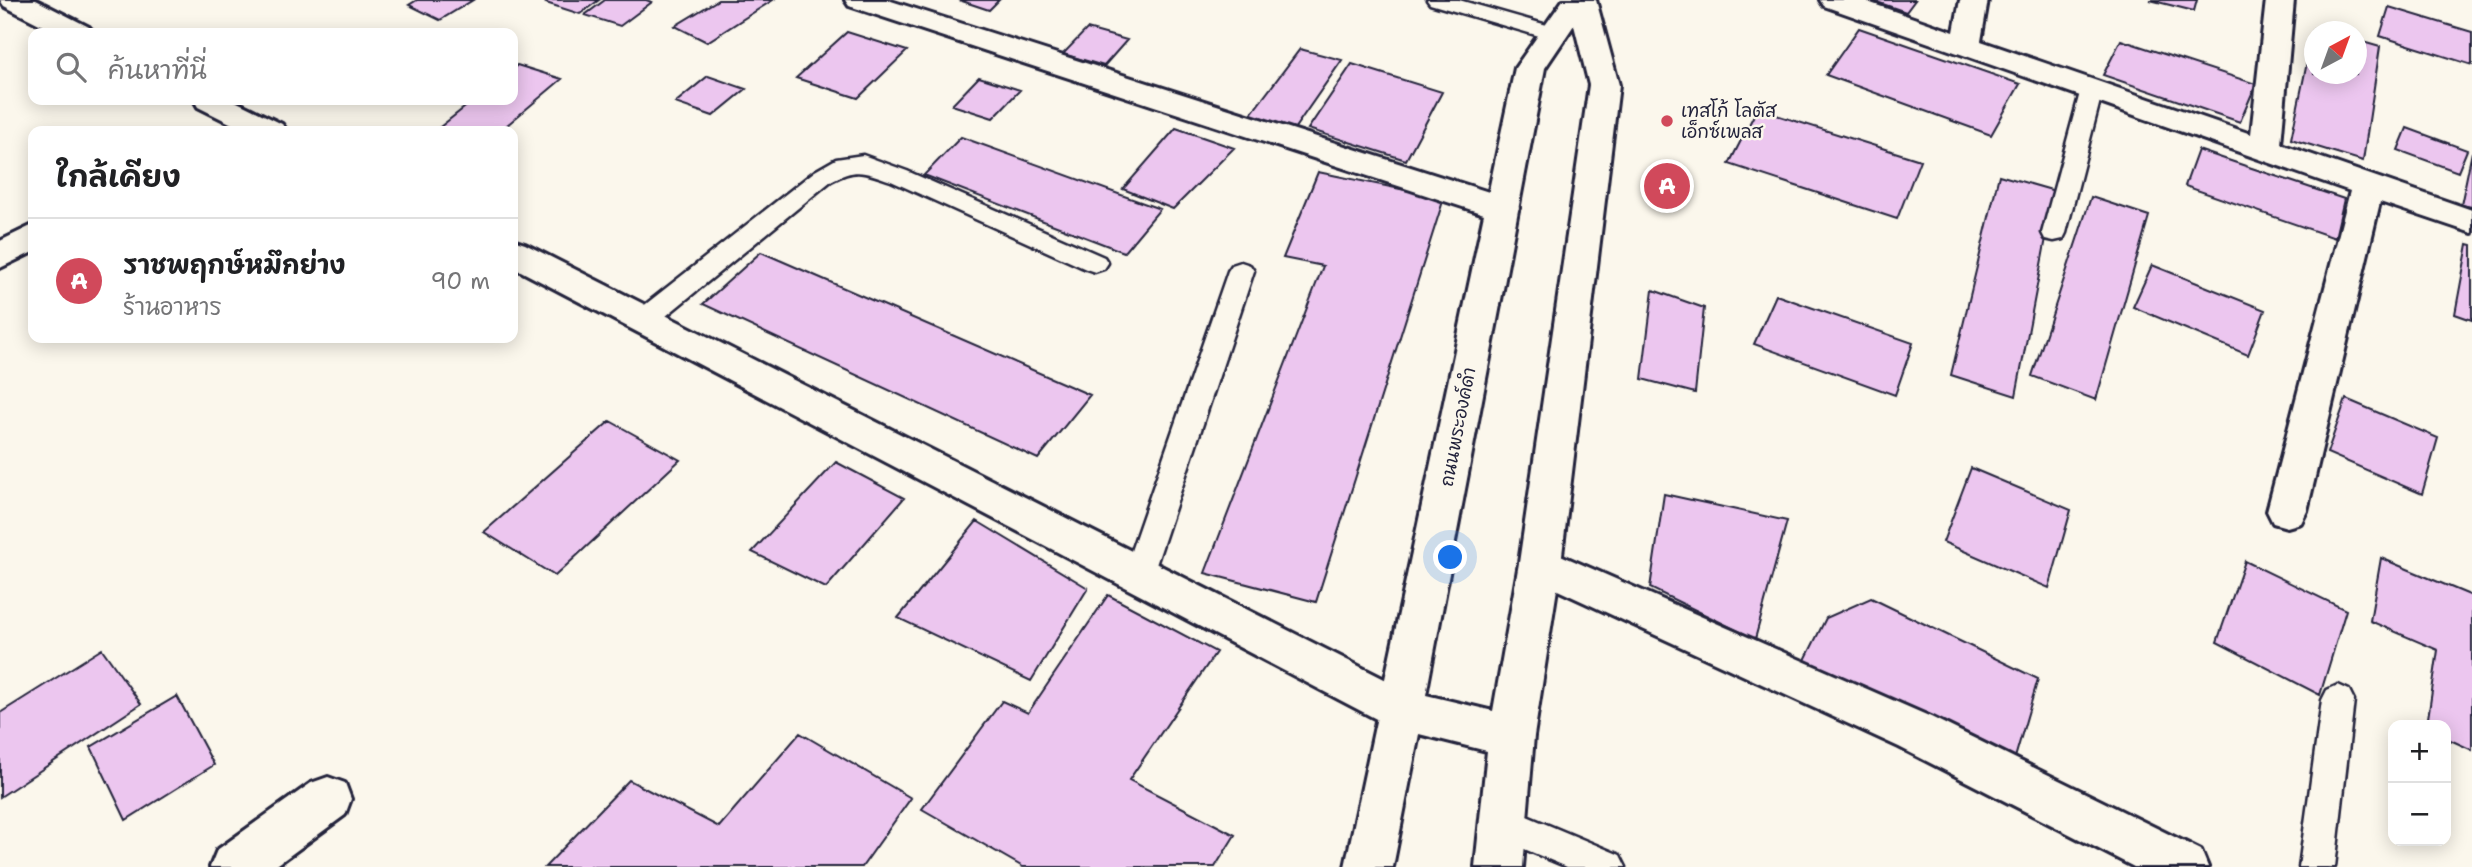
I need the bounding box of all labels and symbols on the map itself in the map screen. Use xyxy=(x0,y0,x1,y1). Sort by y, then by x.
north arrow xyxy=(2304,21,2367,84)
place label: เทสโก้ โลตัส เอ็กซ์เพลส xyxy=(1681,98,1778,144)
marker: เทสโก้ โลตัส เอ็กซ์เพลส xyxy=(1659,113,1675,129)
pin: A xyxy=(1644,160,1690,212)
street label: ถนนพระองค์ดำ xyxy=(1434,365,1481,489)
your location xyxy=(1433,540,1467,574)

